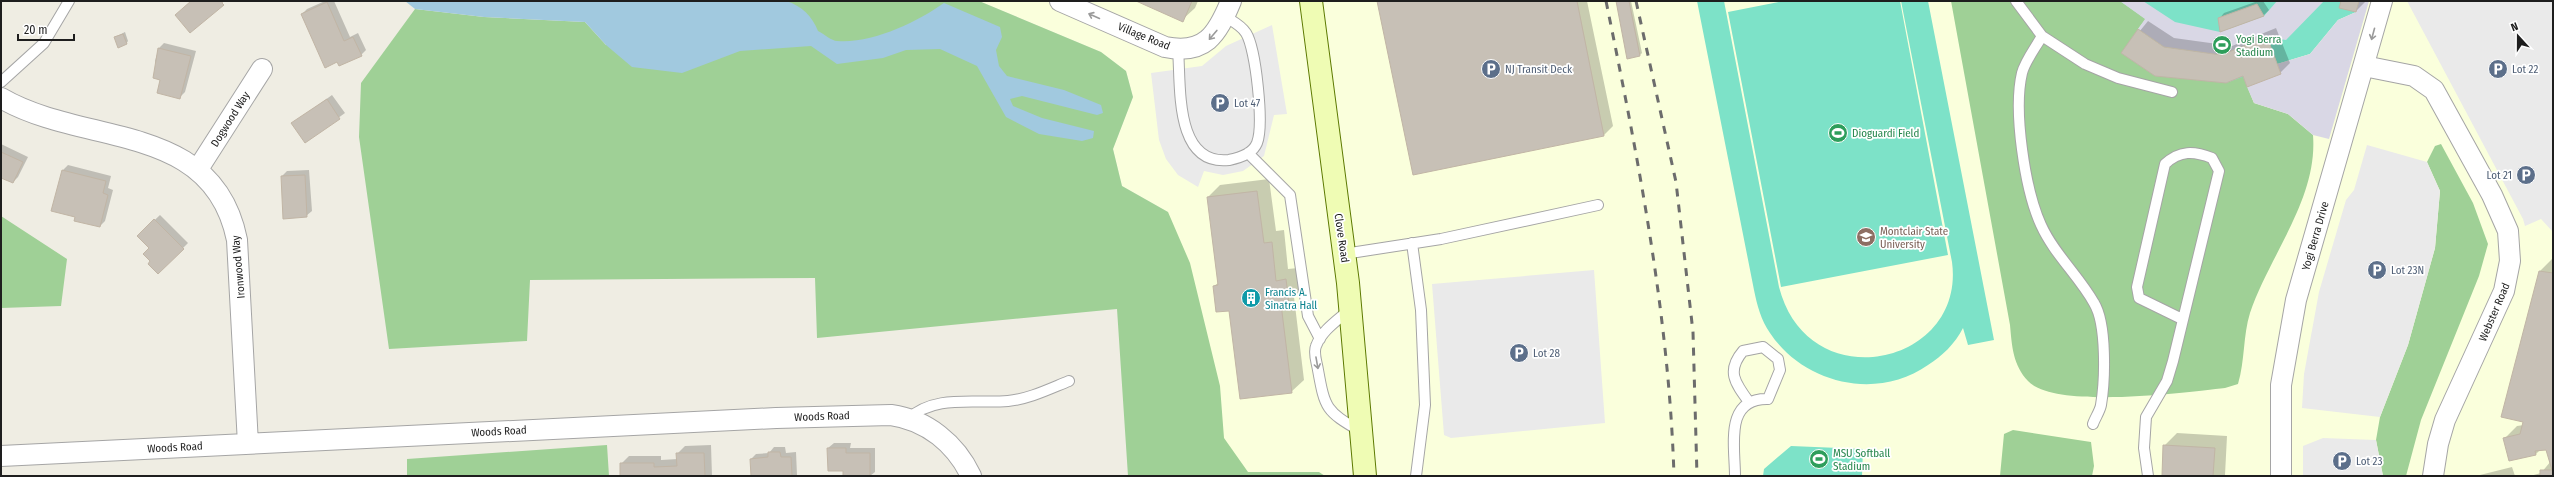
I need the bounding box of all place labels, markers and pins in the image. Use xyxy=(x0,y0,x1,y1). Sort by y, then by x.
place label: Yogi Berra Stadium xyxy=(2236,33,2281,59)
sports icon: Yogi Berra Stadium xyxy=(2211,34,2233,56)
parking icon: NJ Transit Deck xyxy=(1480,58,1502,80)
parking icon: Lot 22 xyxy=(2487,58,2509,80)
place label: NJ Transit Deck xyxy=(1505,63,1573,76)
place label: Lot 22 xyxy=(2512,63,2538,76)
parking icon: Lot 47 xyxy=(1209,92,1231,114)
place label: Lot 47 xyxy=(1234,97,1261,110)
sports icon: Dioguardi Field xyxy=(1827,122,1849,144)
place label: Dioguardi Field xyxy=(1852,127,1919,140)
parking icon: Lot 21 xyxy=(2515,164,2537,186)
place label: Lot 21 xyxy=(2487,169,2512,182)
place label: Montclair State University xyxy=(1880,225,1948,251)
school or university icon: Montclair State University xyxy=(1855,226,1877,248)
parking icon: Lot 23N xyxy=(2366,259,2388,281)
place label: Lot 23N xyxy=(2391,264,2424,277)
place label: Francis A. Sinatra Hall xyxy=(1265,286,1317,312)
building icon: Francis A. Sinatra Hall xyxy=(1240,287,1262,309)
parking icon: Lot 28 xyxy=(1508,342,1530,364)
place label: Lot 28 xyxy=(1533,347,1560,360)
place label: MSU Softball Stadium xyxy=(1833,447,1890,473)
sports icon: MSU Softball Stadium xyxy=(1808,448,1830,470)
parking icon: Lot 23 xyxy=(2331,450,2353,472)
place label: Lot 23 xyxy=(2356,455,2382,468)

